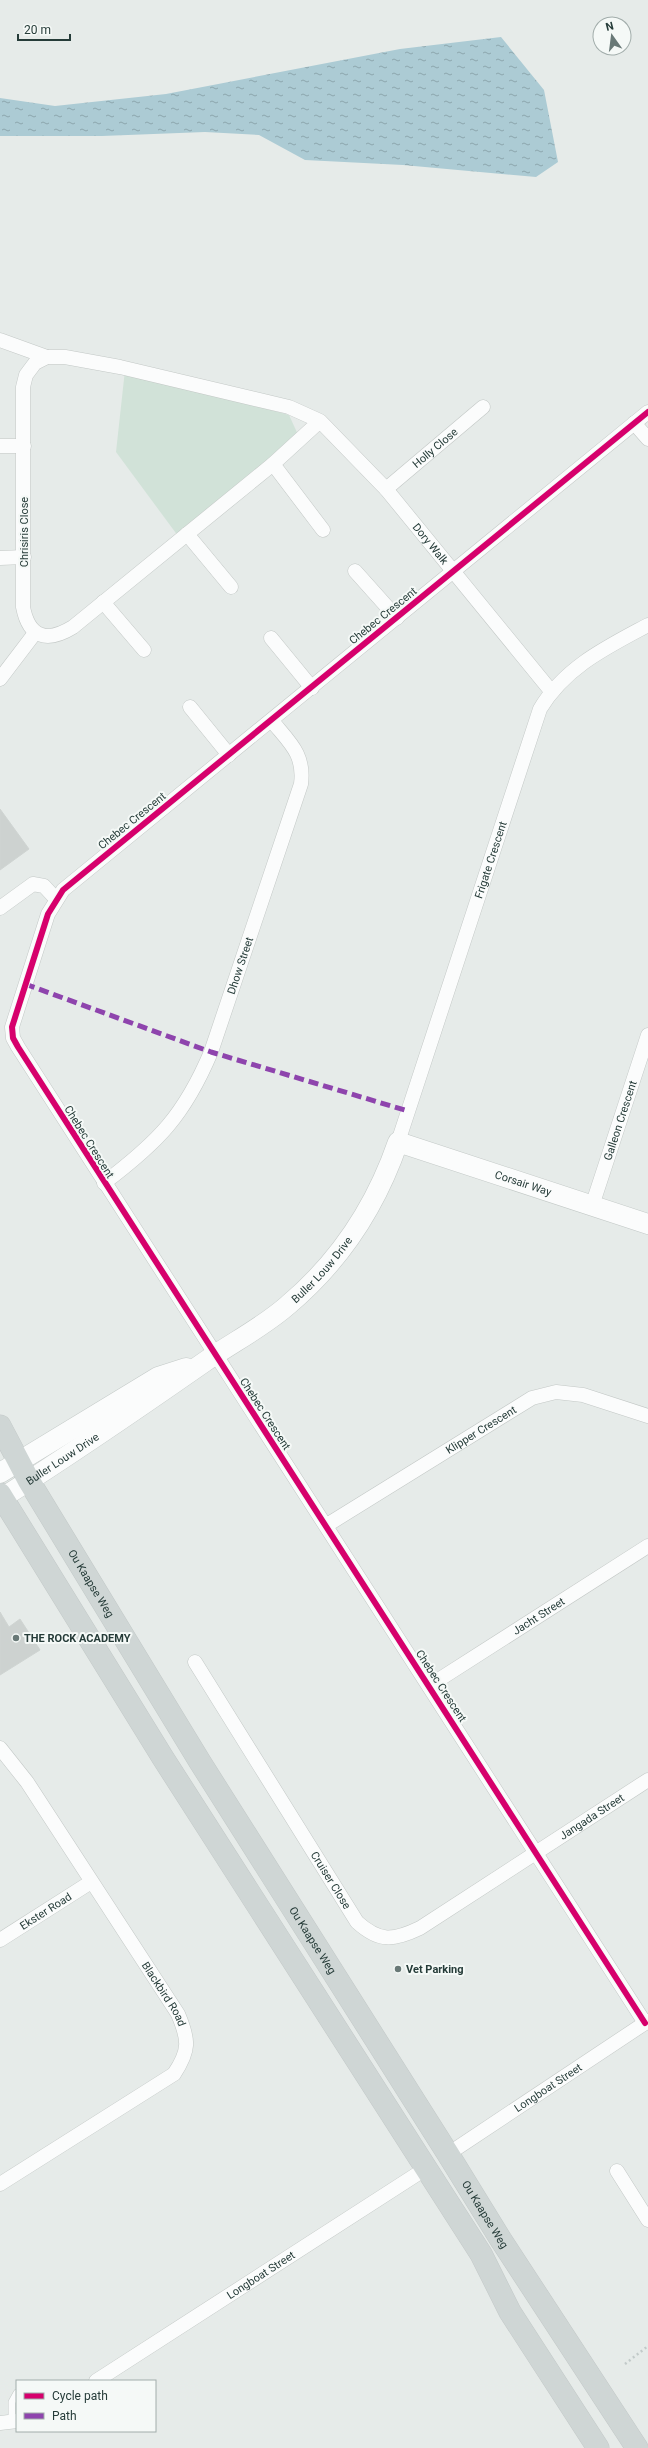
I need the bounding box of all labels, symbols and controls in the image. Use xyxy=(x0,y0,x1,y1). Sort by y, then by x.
scale bar xyxy=(18,16,70,42)
north arrow xyxy=(592,16,632,56)
text: N xyxy=(604,19,615,34)
text: 20 m xyxy=(24,23,51,37)
street label: Holly Close xyxy=(410,425,460,470)
street label: Chrisiris Close xyxy=(18,497,31,567)
street label: Dory Walk xyxy=(410,521,452,567)
street label: Chebec Crescent xyxy=(347,585,420,647)
street label: Chebec Crescent xyxy=(96,790,169,852)
street label: Frigate Crescent xyxy=(472,819,509,900)
street label: Dhow Street xyxy=(224,935,256,996)
street label: Galleon Crescent xyxy=(601,1078,639,1162)
street label: Chebec Crescent xyxy=(61,1103,117,1181)
street label: Corsair Way xyxy=(493,1168,554,1199)
street label: Buller Louw Drive xyxy=(289,1234,355,1306)
street label: Chebec Crescent xyxy=(237,1376,293,1453)
street label: Klipper Crescent xyxy=(443,1403,519,1456)
street label: Buller Louw Drive xyxy=(23,1430,101,1488)
street label: Ou Kaapse Weg xyxy=(66,1547,117,1620)
street label: Jacht Street xyxy=(510,1594,567,1637)
place label: THE ROCK ACADEMY xyxy=(24,1632,131,1645)
marker: THE ROCK ACADEMY xyxy=(11,1633,21,1643)
street label: Chebec Crescent xyxy=(413,1648,469,1725)
street label: Jangada Street xyxy=(557,1791,627,1842)
street label: Cruiser Close xyxy=(308,1849,354,1911)
street label: Ekster Road xyxy=(17,1890,74,1932)
street label: Ou Kaapse Weg xyxy=(287,1904,339,1976)
street label: Blackbird Road xyxy=(139,1959,189,2028)
place label: Vet Parking xyxy=(406,1963,464,1976)
marker: Vet Parking xyxy=(393,1964,403,1974)
street label: Longboat Street xyxy=(512,2060,584,2115)
street label: Ou Kaapse Weg xyxy=(459,2178,511,2251)
street label: Longboat Street xyxy=(224,2248,298,2302)
legend xyxy=(16,2380,156,2432)
text: Cycle path xyxy=(52,2389,108,2403)
text: Path xyxy=(52,2409,77,2423)

